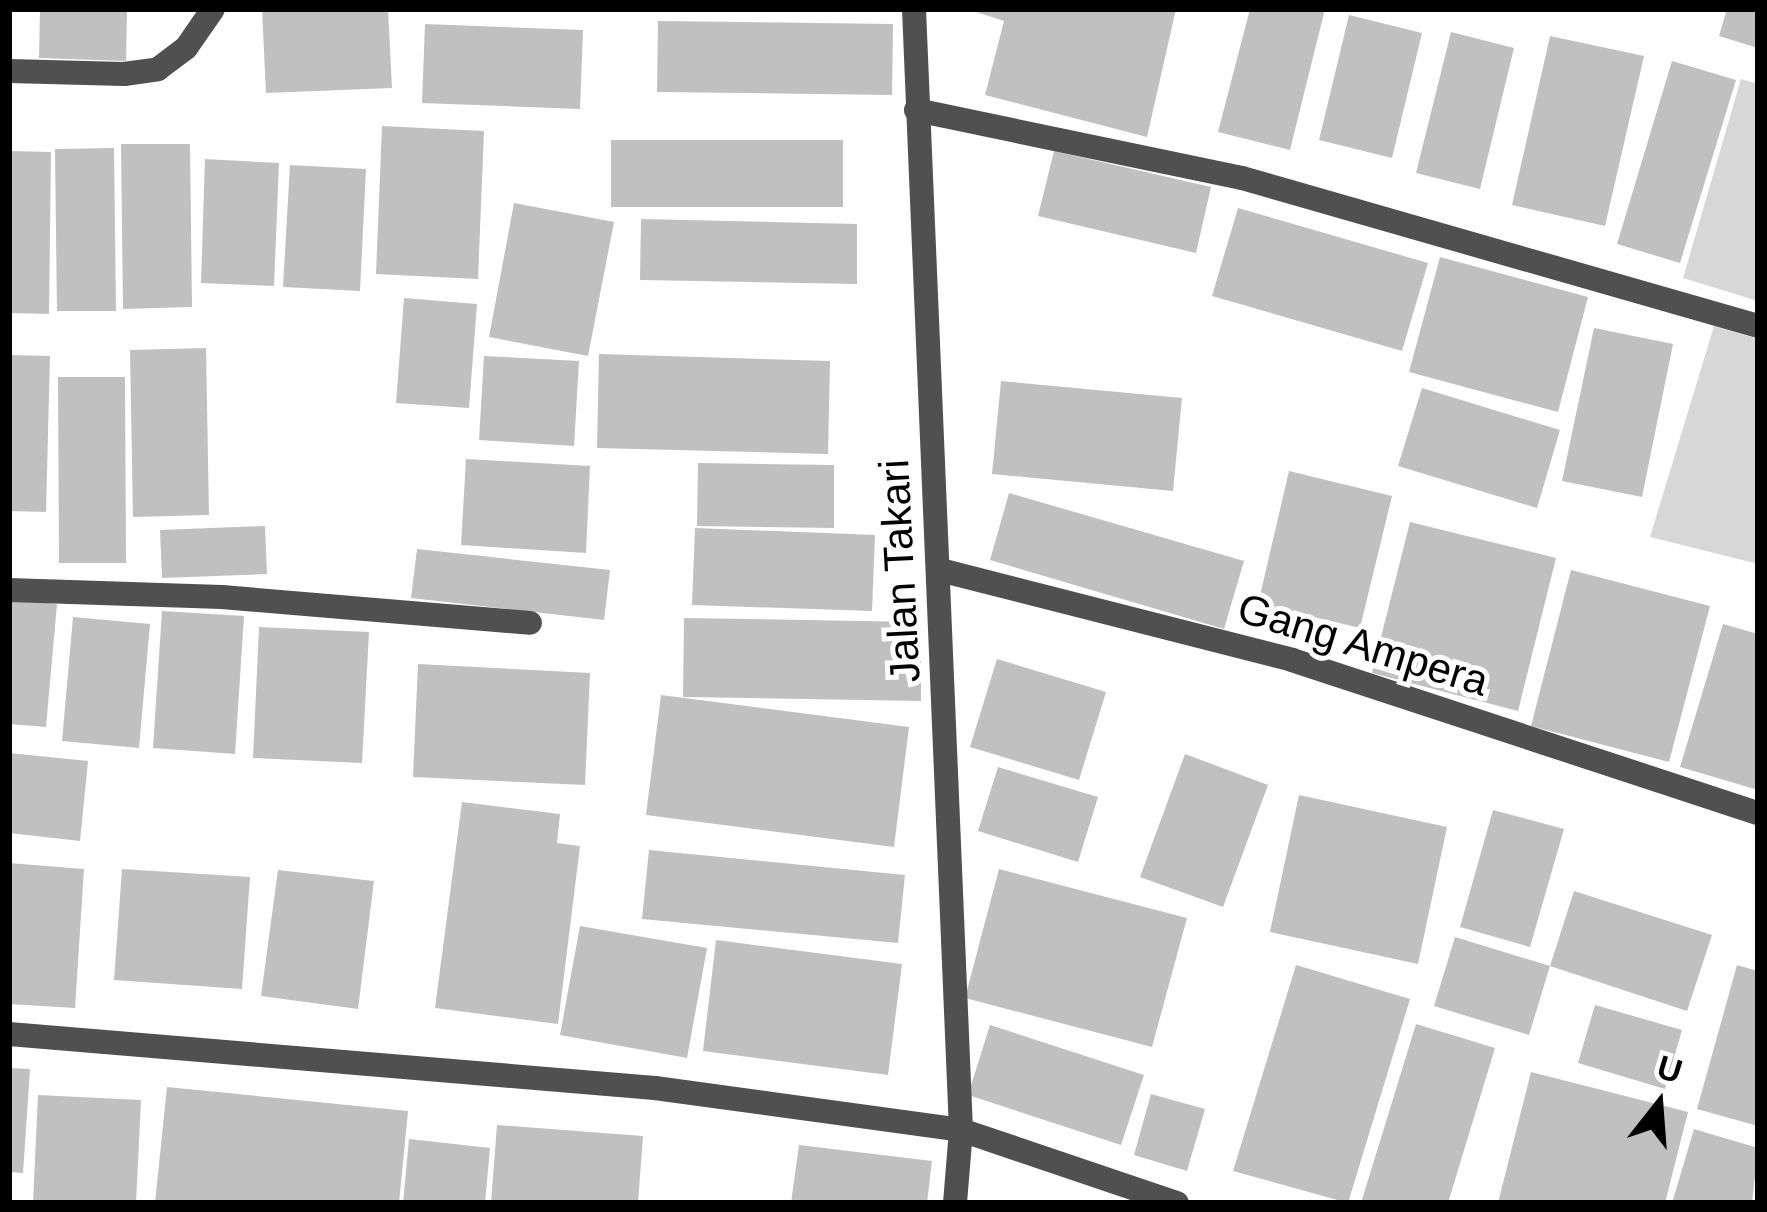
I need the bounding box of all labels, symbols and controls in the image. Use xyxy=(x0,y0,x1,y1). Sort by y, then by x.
street label: Jalan Takari xyxy=(869,458,931,684)
street label: Gang Ampera xyxy=(1231,583,1495,707)
north arrow xyxy=(1599,1044,1719,1164)
text: U xyxy=(1653,1048,1686,1090)

